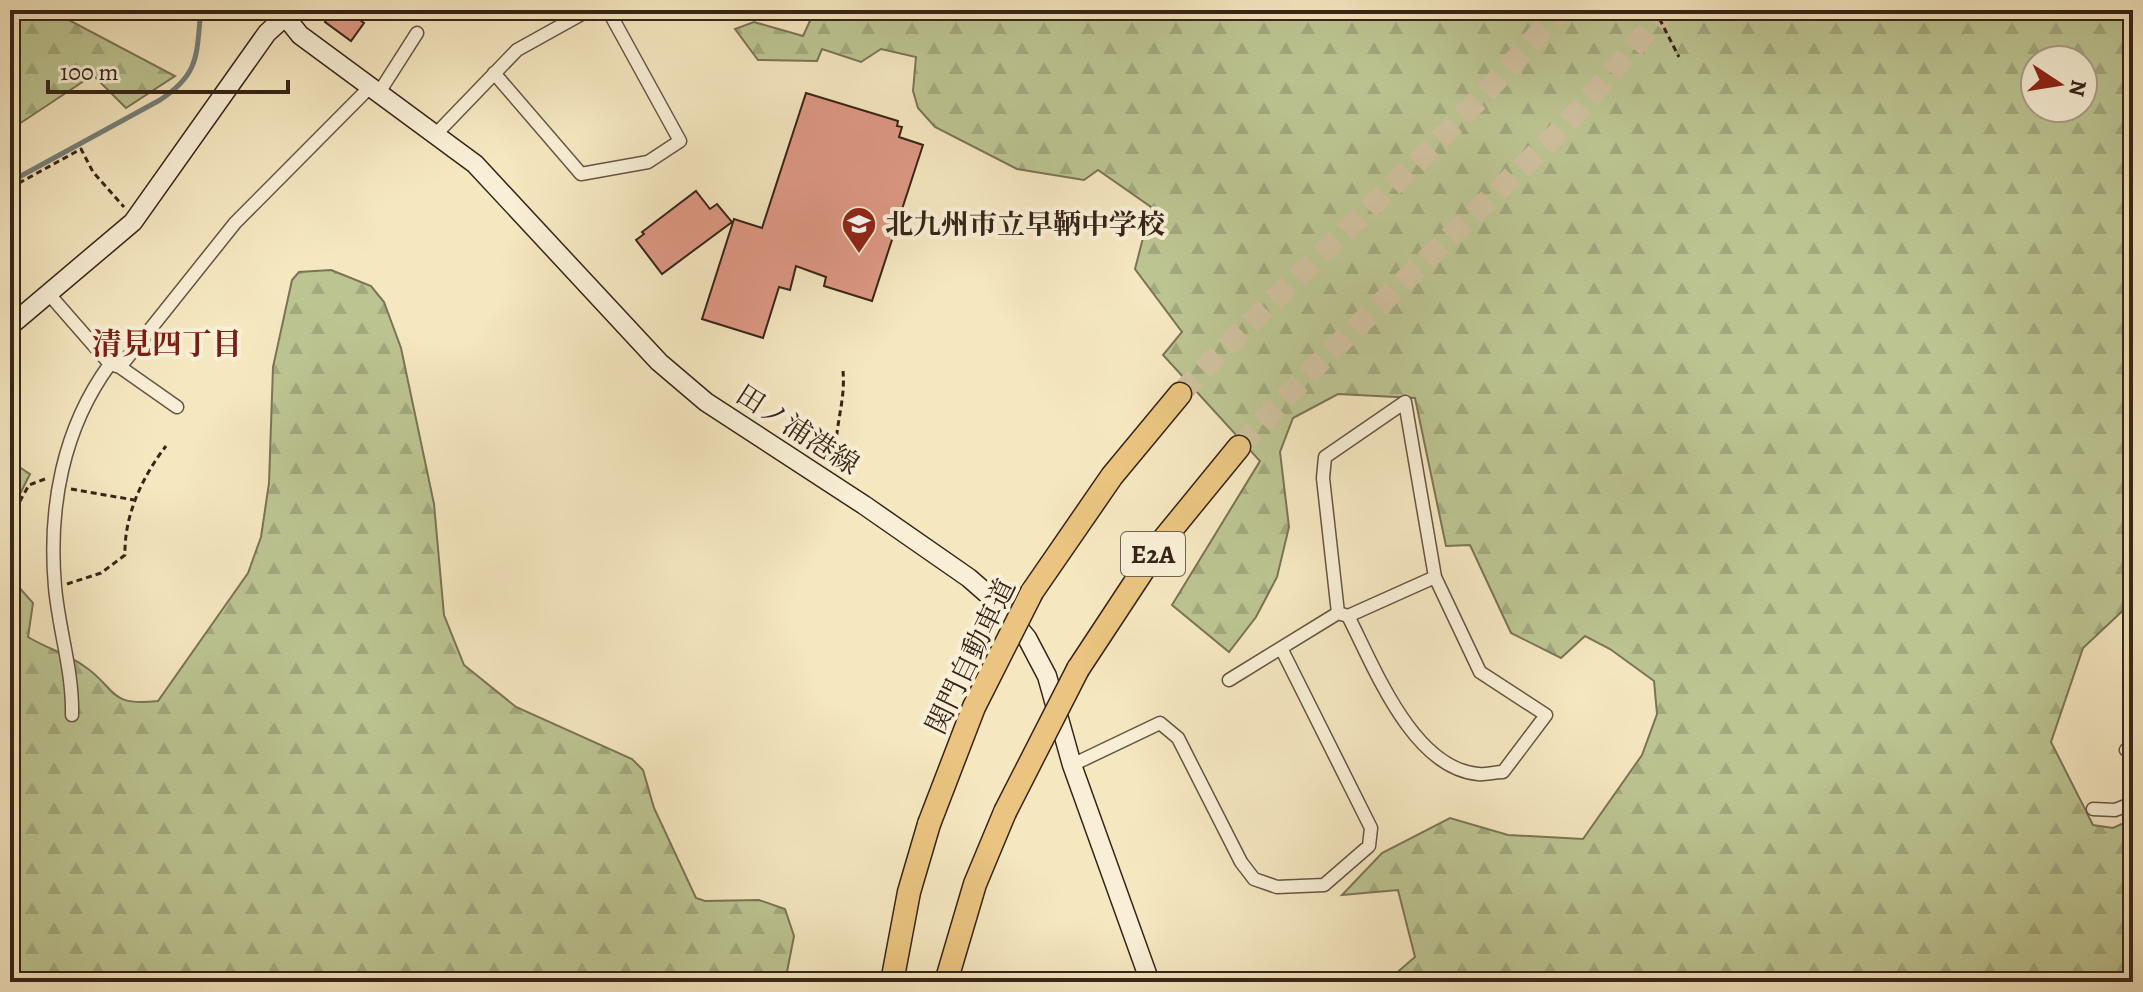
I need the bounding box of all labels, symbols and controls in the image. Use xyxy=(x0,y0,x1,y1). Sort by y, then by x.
scale bar xyxy=(48,44,288,94)
north arrow xyxy=(2019,44,2099,124)
text: 100 m xyxy=(60,56,119,88)
text: N xyxy=(2061,77,2094,99)
school or university icon: 北九州市立早鞆中学校 xyxy=(840,205,878,255)
place label: 北九州市立早鞆中学校 xyxy=(885,206,1165,244)
district label: 清見四丁目 xyxy=(92,324,242,364)
street label: 田ノ浦港線 xyxy=(728,376,867,484)
road number: E2A xyxy=(1121,532,1185,576)
street label: 関門自動車道 xyxy=(917,573,1025,740)

